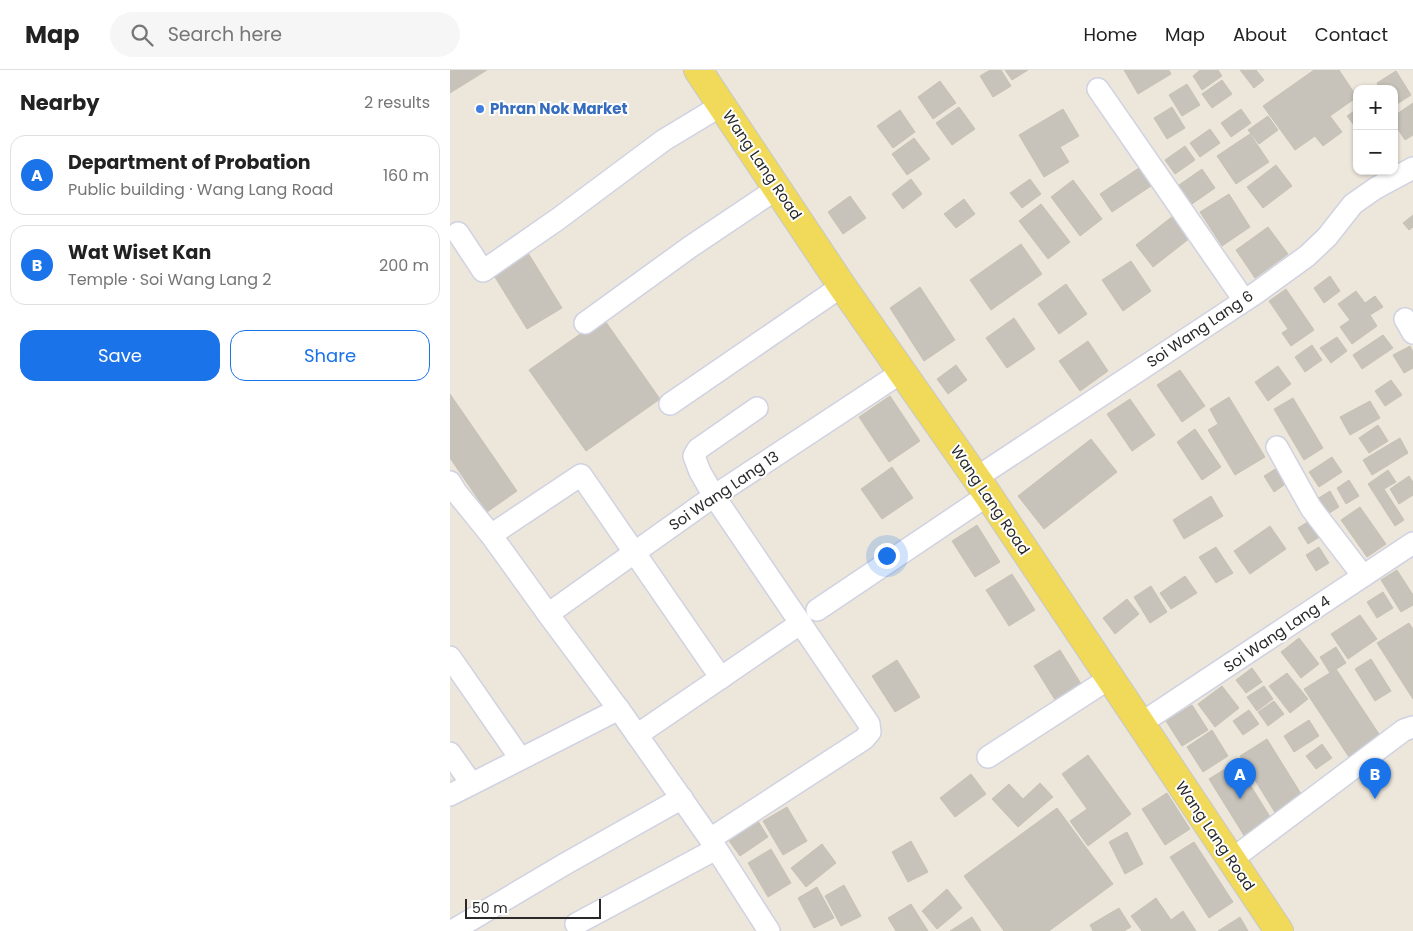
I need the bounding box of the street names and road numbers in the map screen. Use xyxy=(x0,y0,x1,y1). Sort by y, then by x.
street label: Wang Lang Road xyxy=(718,106,807,224)
street label: Soi Wang Lang 6 xyxy=(1142,285,1257,372)
street label: Wang Lang Road xyxy=(946,441,1035,559)
street label: Soi Wang Lang 13 xyxy=(665,446,783,535)
street label: Soi Wang Lang 4 xyxy=(1219,590,1334,677)
street label: Wang Lang Road xyxy=(1171,777,1260,895)

